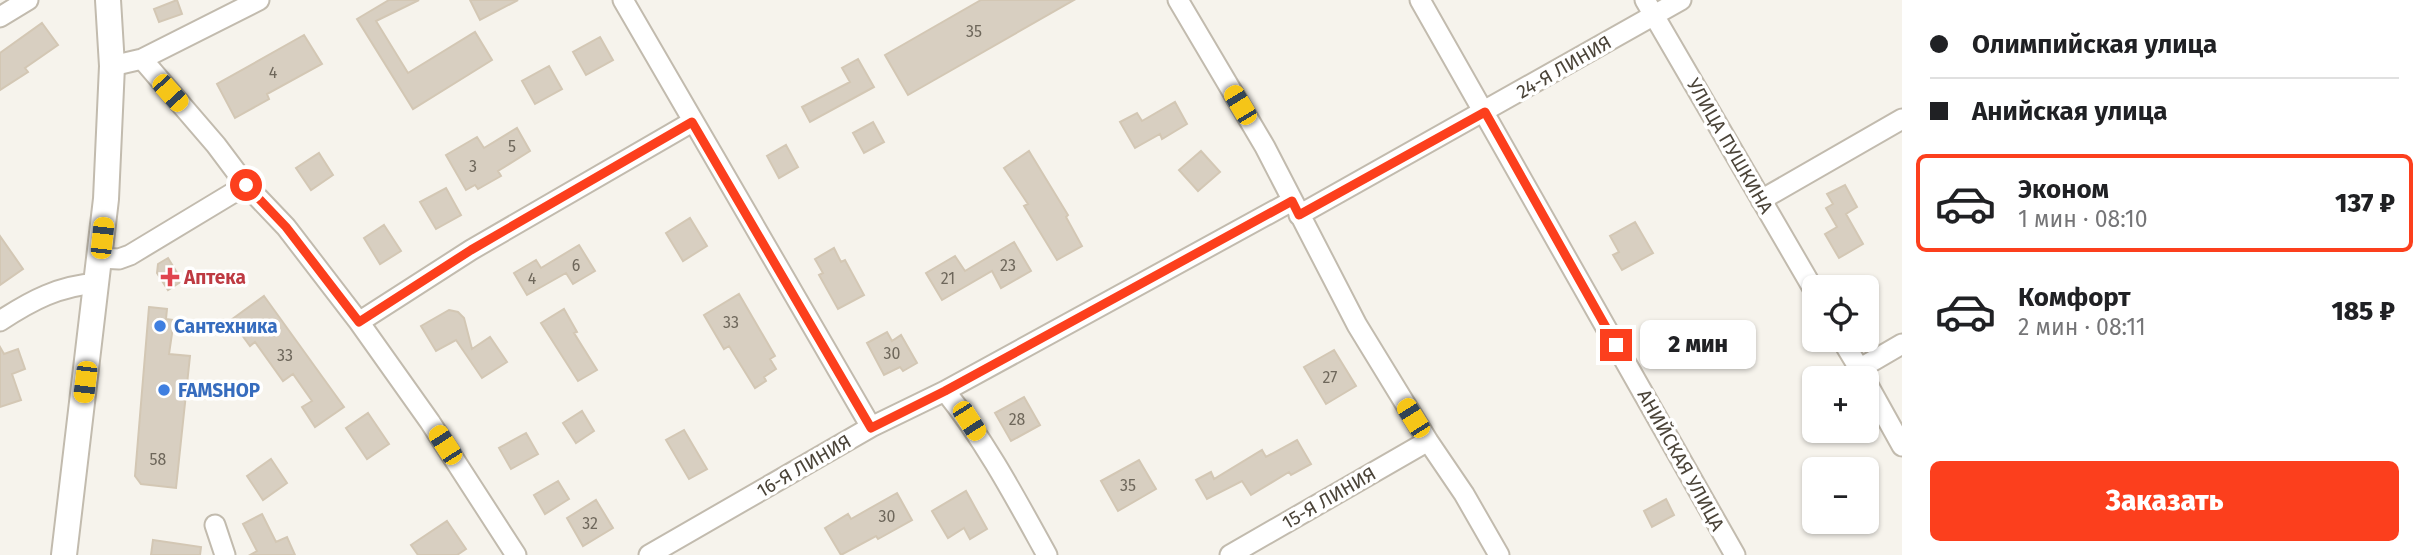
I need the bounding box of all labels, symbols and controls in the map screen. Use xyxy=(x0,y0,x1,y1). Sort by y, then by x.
house number: 35 xyxy=(966,22,982,41)
text: Олимпийская улица xyxy=(1972,29,2217,60)
street label: 24-Я ЛИНИЯ xyxy=(1512,31,1616,103)
house number: 4 xyxy=(269,63,278,82)
car xyxy=(149,70,192,116)
street label: УЛИЦА ПУШКИНА xyxy=(1682,74,1778,218)
car xyxy=(1221,82,1260,128)
text: Анийская улица xyxy=(1972,96,2167,127)
house number: 5 xyxy=(508,137,516,156)
house number: 3 xyxy=(469,157,477,176)
route start xyxy=(230,169,262,201)
icon: car xyxy=(1934,172,1997,235)
text: Эконом xyxy=(2018,174,2109,205)
text: 137 ₽ xyxy=(2335,188,2395,219)
text: 1 мин · 08:10 xyxy=(2018,205,2148,233)
car xyxy=(90,216,115,260)
house number: 6 xyxy=(572,256,580,275)
house number: 23 xyxy=(1000,256,1016,275)
place label: Аптека xyxy=(183,266,246,289)
marker: Аптека xyxy=(162,269,178,285)
house number: 4 xyxy=(528,269,537,288)
house number: 21 xyxy=(941,269,955,288)
map controls xyxy=(1802,275,1879,534)
button: locate xyxy=(1802,275,1879,352)
icon: car xyxy=(1934,280,1997,343)
text: Комфорт xyxy=(2018,282,2131,313)
text: 185 ₽ xyxy=(2331,296,2395,327)
house number: 33 xyxy=(723,313,739,332)
text: 2 мин · 08:11 xyxy=(2018,313,2146,341)
place label: Сантехника xyxy=(174,315,278,338)
marker: Сантехника xyxy=(152,318,168,334)
callout: 2 мин xyxy=(1640,320,1756,370)
route end xyxy=(1600,329,1632,361)
text: 2 мин xyxy=(1668,330,1728,358)
house number: 30 xyxy=(884,344,901,363)
house number: 33 xyxy=(277,346,293,365)
car xyxy=(73,360,98,404)
button: + xyxy=(1802,366,1879,443)
house number: 27 xyxy=(1323,368,1337,387)
place label: FAMSHOP xyxy=(178,379,260,402)
marker: FAMSHOP xyxy=(156,382,172,398)
street label: АНИЙСКАЯ УЛИЦА xyxy=(1633,385,1729,535)
car xyxy=(1393,395,1434,441)
car xyxy=(949,398,990,444)
house number: 28 xyxy=(1009,410,1026,429)
car xyxy=(425,422,466,468)
street label: 16-Я ЛИНИЯ xyxy=(753,430,855,502)
house number: 58 xyxy=(150,450,167,469)
button: − xyxy=(1802,457,1879,534)
button: Заказать xyxy=(1930,461,2399,541)
street label: 15-Я ЛИНИЯ xyxy=(1278,462,1380,534)
house number: 35 xyxy=(1120,476,1136,495)
house number: 30 xyxy=(879,507,896,526)
house number: 32 xyxy=(582,514,598,533)

